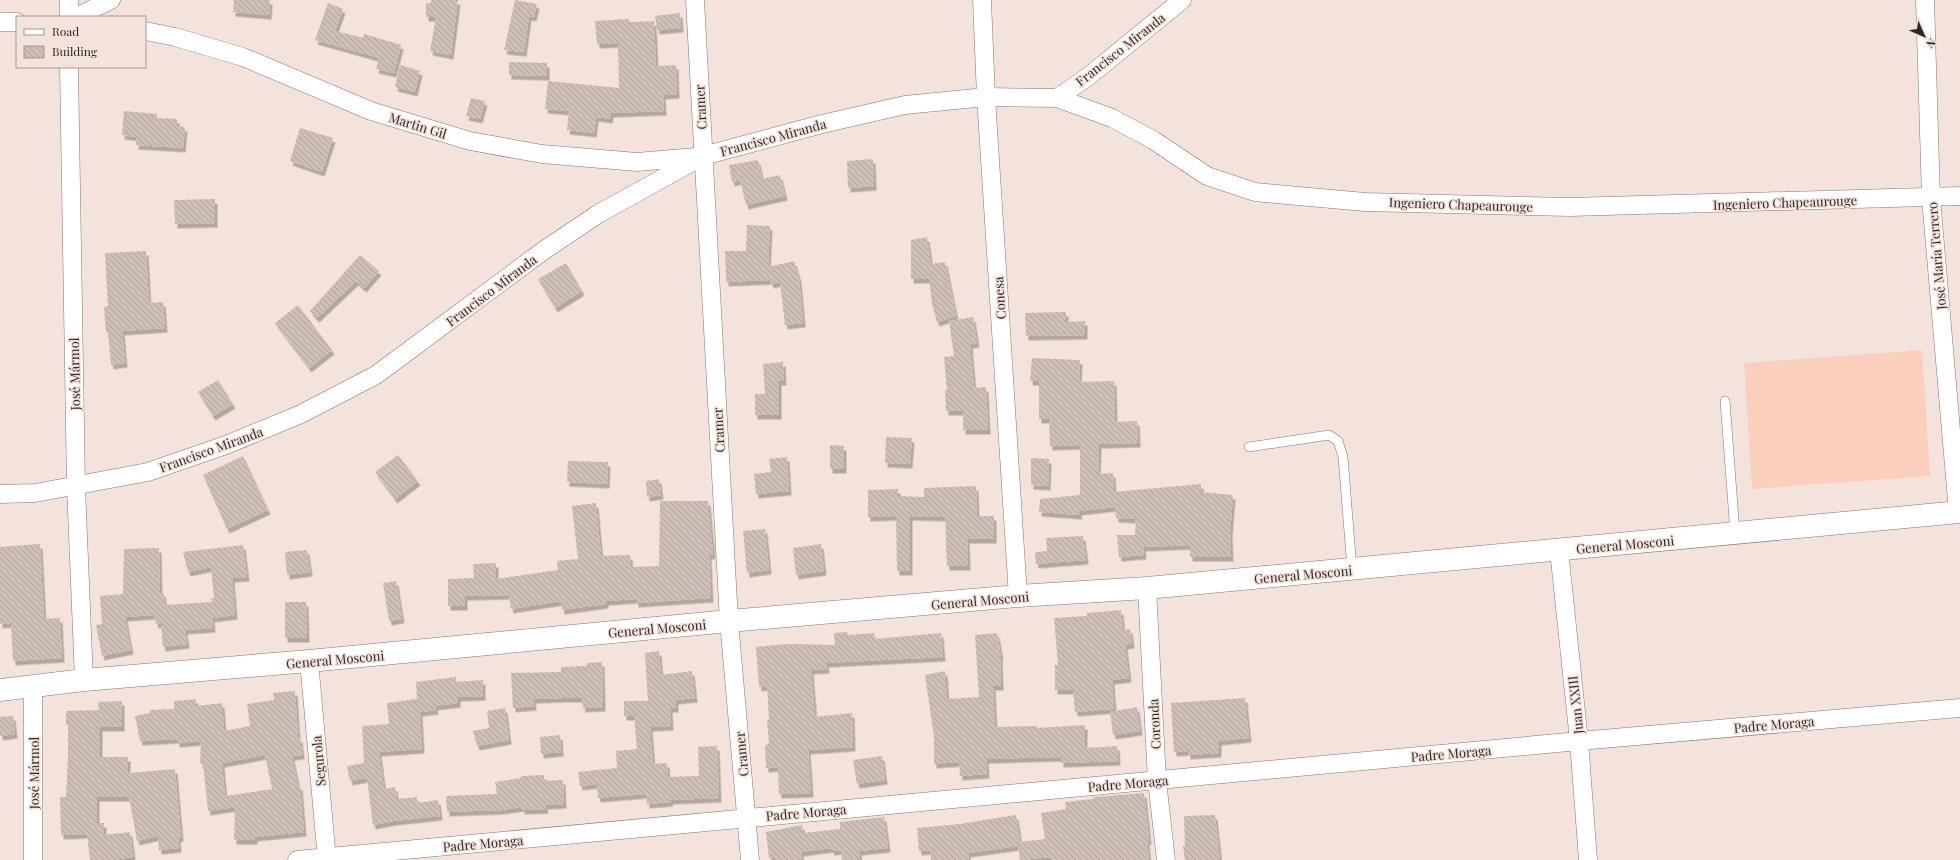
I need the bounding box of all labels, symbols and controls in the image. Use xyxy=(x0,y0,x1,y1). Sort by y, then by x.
street label: Francisco Miranda xyxy=(1072,8,1169,89)
legend xyxy=(16,16,146,68)
north arrow xyxy=(1904,16,1944,56)
text: Road xyxy=(52,23,79,39)
text: N xyxy=(1923,35,1940,52)
text: Building xyxy=(52,43,98,59)
street label: Cramer xyxy=(690,84,710,130)
street label: Martin Gil xyxy=(387,108,449,142)
street label: Francisco Miranda xyxy=(718,115,828,159)
street label: Ingeniero Chapeaurouge xyxy=(1713,191,1858,213)
street label: Ingeniero Chapeaurouge xyxy=(1389,193,1534,215)
street label: José María Terrero xyxy=(1923,201,1949,312)
street label: Francisco Miranda xyxy=(442,250,540,330)
street label: Conesa xyxy=(989,276,1009,320)
street label: José Mármol xyxy=(65,337,83,411)
street label: Cramer xyxy=(708,407,728,453)
street label: Francisco Miranda xyxy=(157,422,266,476)
street label: General Mosconi xyxy=(1575,531,1675,557)
street label: General Mosconi xyxy=(1253,561,1353,587)
street label: General Mosconi xyxy=(930,587,1030,613)
street label: General Mosconi xyxy=(607,615,707,641)
street label: General Mosconi xyxy=(285,646,385,672)
street label: Juan XXIII xyxy=(1563,675,1587,736)
street label: Coronda xyxy=(1144,698,1164,750)
street label: Padre Moraga xyxy=(1733,712,1815,736)
street label: Cramer xyxy=(731,731,751,777)
street label: Segurola xyxy=(307,734,329,787)
street label: José Mármol xyxy=(25,736,42,810)
street label: Padre Moraga xyxy=(1410,741,1492,765)
street label: Padre Moraga xyxy=(1087,771,1169,795)
street label: Padre Moraga xyxy=(765,800,847,824)
street label: Padre Moraga xyxy=(442,831,524,855)

